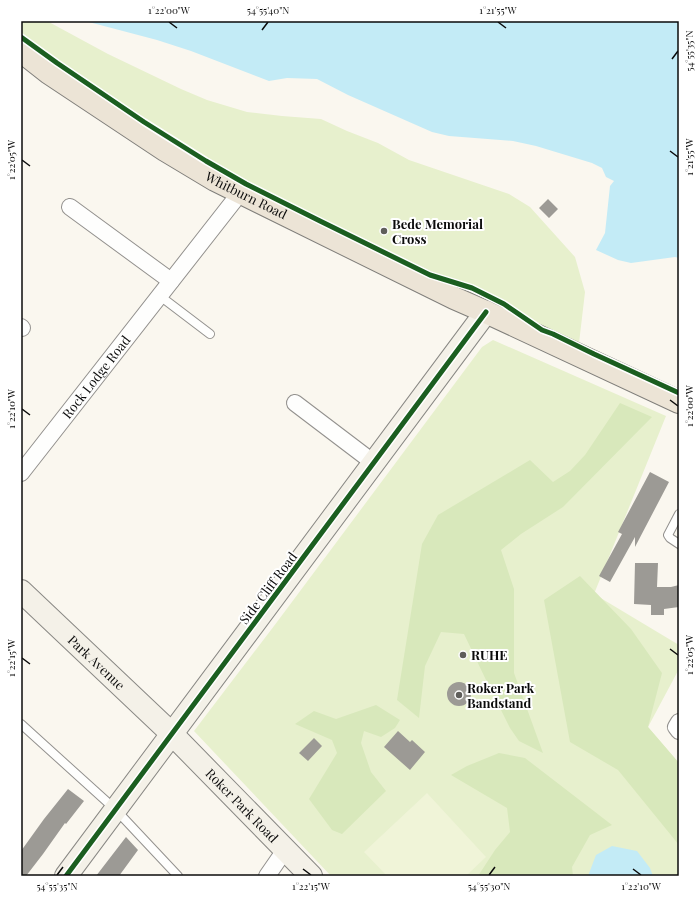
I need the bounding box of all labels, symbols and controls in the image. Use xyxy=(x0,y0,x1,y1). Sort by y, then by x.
text: 1°22'00"W xyxy=(148,3,191,17)
text: 54°55'40"N xyxy=(247,3,289,17)
text: 1°21'55"W xyxy=(479,3,518,17)
text: 54°55'35"N xyxy=(682,30,696,72)
text: 1°21'55"W xyxy=(682,137,696,176)
text: 1°22'05"W xyxy=(4,139,18,180)
street label: Whitburn Road xyxy=(202,167,291,223)
place label: Bede Memorial Cross xyxy=(392,215,483,247)
marker: Bede Memorial Cross xyxy=(379,226,389,236)
street label: Rock Lodge Road xyxy=(58,331,134,421)
text: 1°22'00"W xyxy=(682,384,696,427)
text: 1°22'10"W xyxy=(4,388,18,429)
street label: Side Cliff Road xyxy=(235,548,301,627)
street label: Park Avenue xyxy=(65,631,129,693)
text: 1°22'05"W xyxy=(682,634,696,675)
text: 1°22'15"W xyxy=(4,638,18,677)
place label: RUHE xyxy=(471,646,508,663)
marker: RUHE xyxy=(458,650,468,660)
place label: Roker Park Bandstand xyxy=(467,679,534,711)
marker: Roker Park Bandstand xyxy=(454,690,464,700)
street label: Roker Park Road xyxy=(202,765,283,846)
text: 54°55'35"N xyxy=(36,879,78,893)
text: 1°22'15"W xyxy=(292,879,331,893)
text: 54°55'30"N xyxy=(468,879,510,893)
text: 1°22'10"W xyxy=(621,879,662,893)

